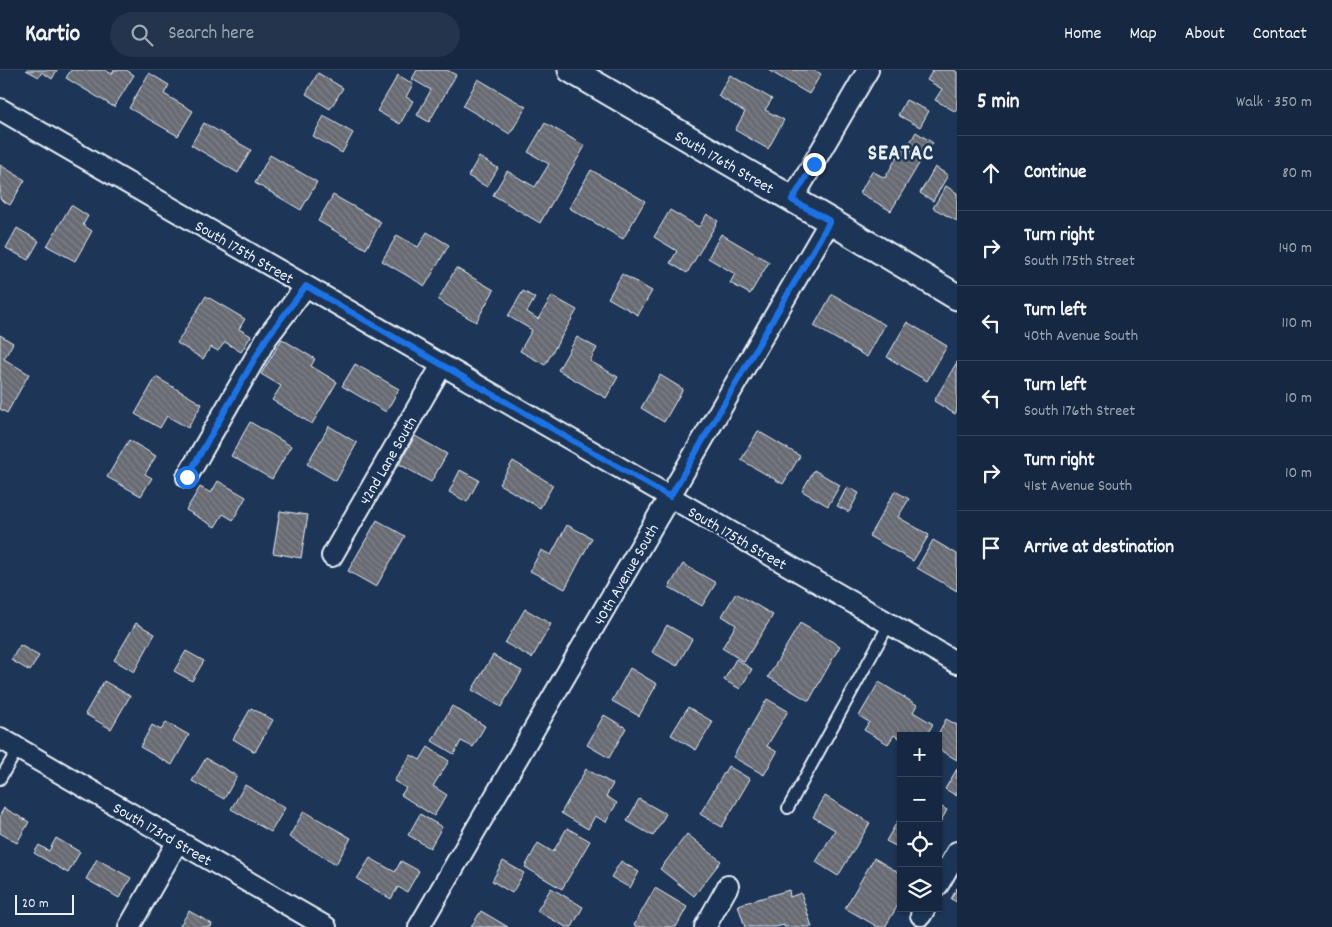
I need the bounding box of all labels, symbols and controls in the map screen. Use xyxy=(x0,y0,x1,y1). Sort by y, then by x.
search box xyxy=(110,12,460,57)
text: Kartio xyxy=(25,18,80,52)
icon: search xyxy=(128,21,156,49)
text: Search here xyxy=(168,21,254,48)
text: Home xyxy=(1064,22,1101,47)
text: Map xyxy=(1129,22,1157,47)
text: About xyxy=(1185,22,1225,47)
text: Contact xyxy=(1253,22,1307,47)
text: 5 min xyxy=(977,88,1020,118)
text: Walk · 350 m xyxy=(1236,91,1312,114)
street label: South 176th Street xyxy=(670,125,778,201)
district label: SEATAC xyxy=(868,140,934,170)
route end xyxy=(803,153,826,176)
icon: ahead xyxy=(977,159,1005,187)
text: Continue xyxy=(1024,160,1086,187)
text: 80 m xyxy=(1282,162,1312,185)
street label: South 175th Street xyxy=(190,216,298,291)
text: Turn right xyxy=(1024,223,1095,250)
icon: right xyxy=(977,234,1005,262)
text: 140 m xyxy=(1278,237,1312,260)
text: South 175th Street xyxy=(1024,250,1135,273)
text: Turn left xyxy=(1024,298,1087,325)
icon: left xyxy=(977,309,1005,337)
text: 110 m xyxy=(1282,312,1312,335)
text: 40th Avenue South xyxy=(1024,325,1138,348)
text: Turn left xyxy=(1024,373,1087,400)
icon: left xyxy=(977,384,1005,412)
text: 10 m xyxy=(1285,387,1312,410)
text: South 176th Street xyxy=(1024,400,1135,423)
street label: 42nd Lane South xyxy=(355,413,424,510)
text: Turn right xyxy=(1024,448,1095,475)
icon: right xyxy=(977,459,1005,487)
text: 10 m xyxy=(1285,462,1312,485)
route start xyxy=(176,466,199,489)
text: 41st Avenue South xyxy=(1024,475,1132,498)
street label: South 175th Street xyxy=(683,502,791,577)
street label: 40th Avenue South xyxy=(589,520,666,630)
icon: arrive xyxy=(977,534,1005,562)
text: Arrive at destination xyxy=(1024,535,1174,562)
map controls xyxy=(897,732,942,912)
button: + xyxy=(897,732,942,777)
button: − xyxy=(897,777,942,822)
street label: South 173rd Street xyxy=(108,798,216,873)
button: locate xyxy=(897,822,942,867)
button: layers xyxy=(897,867,942,912)
scale bar xyxy=(15,892,74,915)
text: 20 m xyxy=(22,894,49,914)

